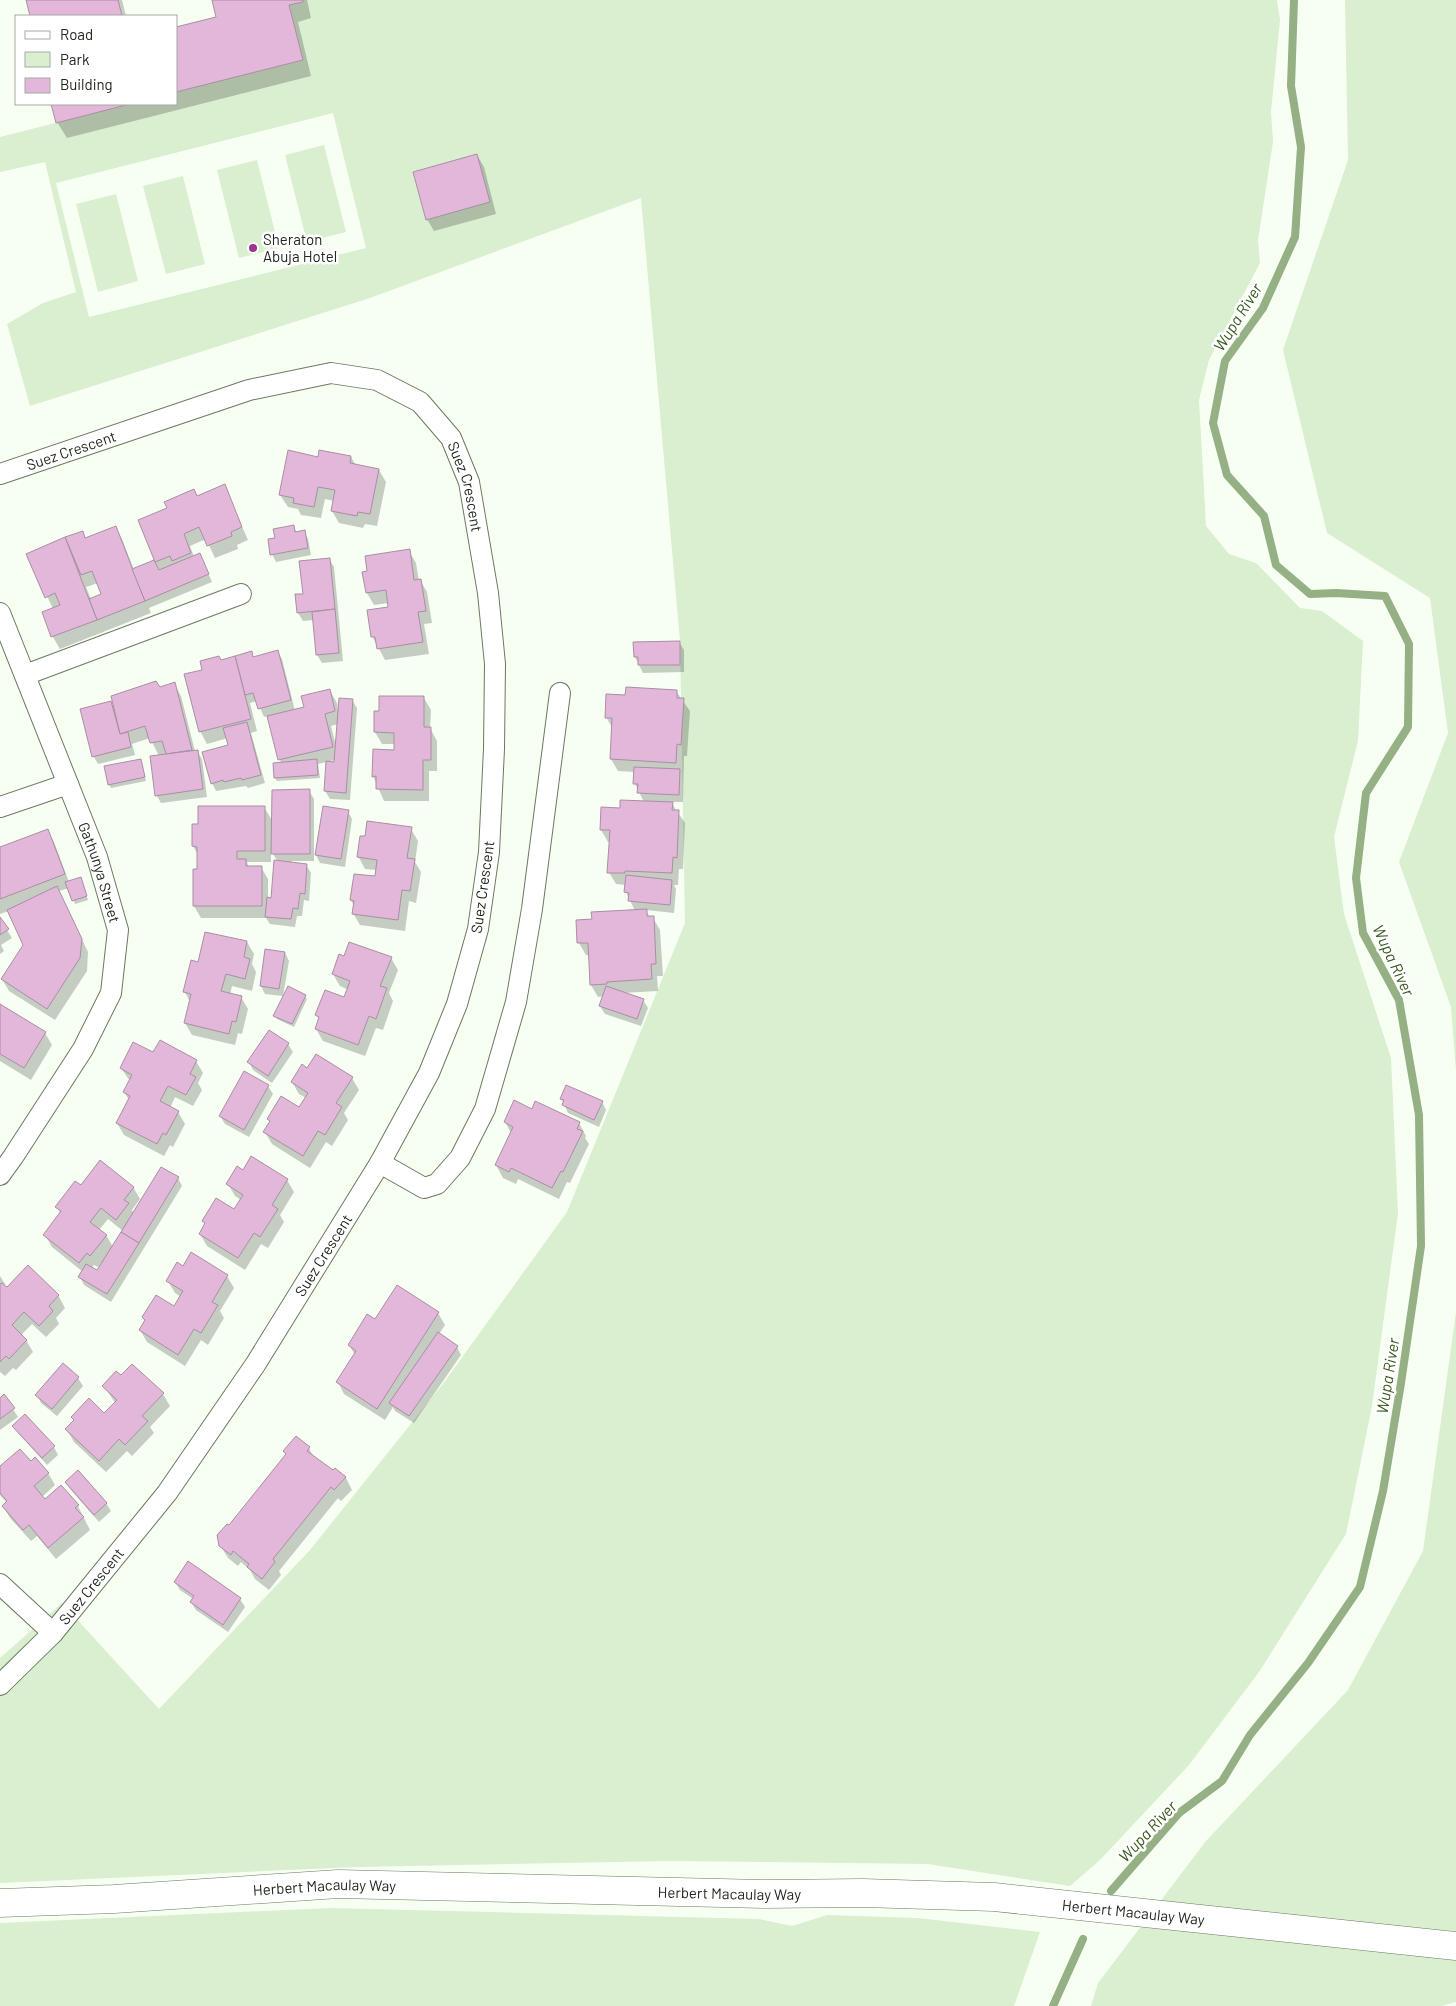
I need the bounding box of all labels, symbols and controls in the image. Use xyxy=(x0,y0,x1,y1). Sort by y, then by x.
legend xyxy=(15,15,178,105)
text: Road xyxy=(60,25,93,43)
text: Park xyxy=(60,50,90,68)
text: Building xyxy=(60,75,113,93)
place label: Sheraton Abuja Hotel xyxy=(263,230,337,265)
marker: Sheraton Abuja Hotel xyxy=(247,242,259,254)
water label: Wupa River xyxy=(1209,278,1266,354)
street label: Suez Crescent xyxy=(24,427,118,473)
street label: Suez Crescent xyxy=(444,439,486,533)
street label: Gathunya Street xyxy=(75,819,124,925)
street label: Suez Crescent xyxy=(467,840,497,934)
water label: Wupa River xyxy=(1369,921,1419,1000)
street label: Suez Crescent xyxy=(291,1211,355,1299)
water label: Wupa River xyxy=(1372,1335,1403,1415)
street label: Suez Crescent xyxy=(55,1544,127,1628)
water label: Wupa River xyxy=(1114,1796,1181,1865)
street label: Herbert Macaulay Way xyxy=(252,1875,396,1899)
street label: Herbert Macaulay Way xyxy=(657,1883,801,1903)
street label: Herbert Macaulay Way xyxy=(1061,1895,1206,1928)

